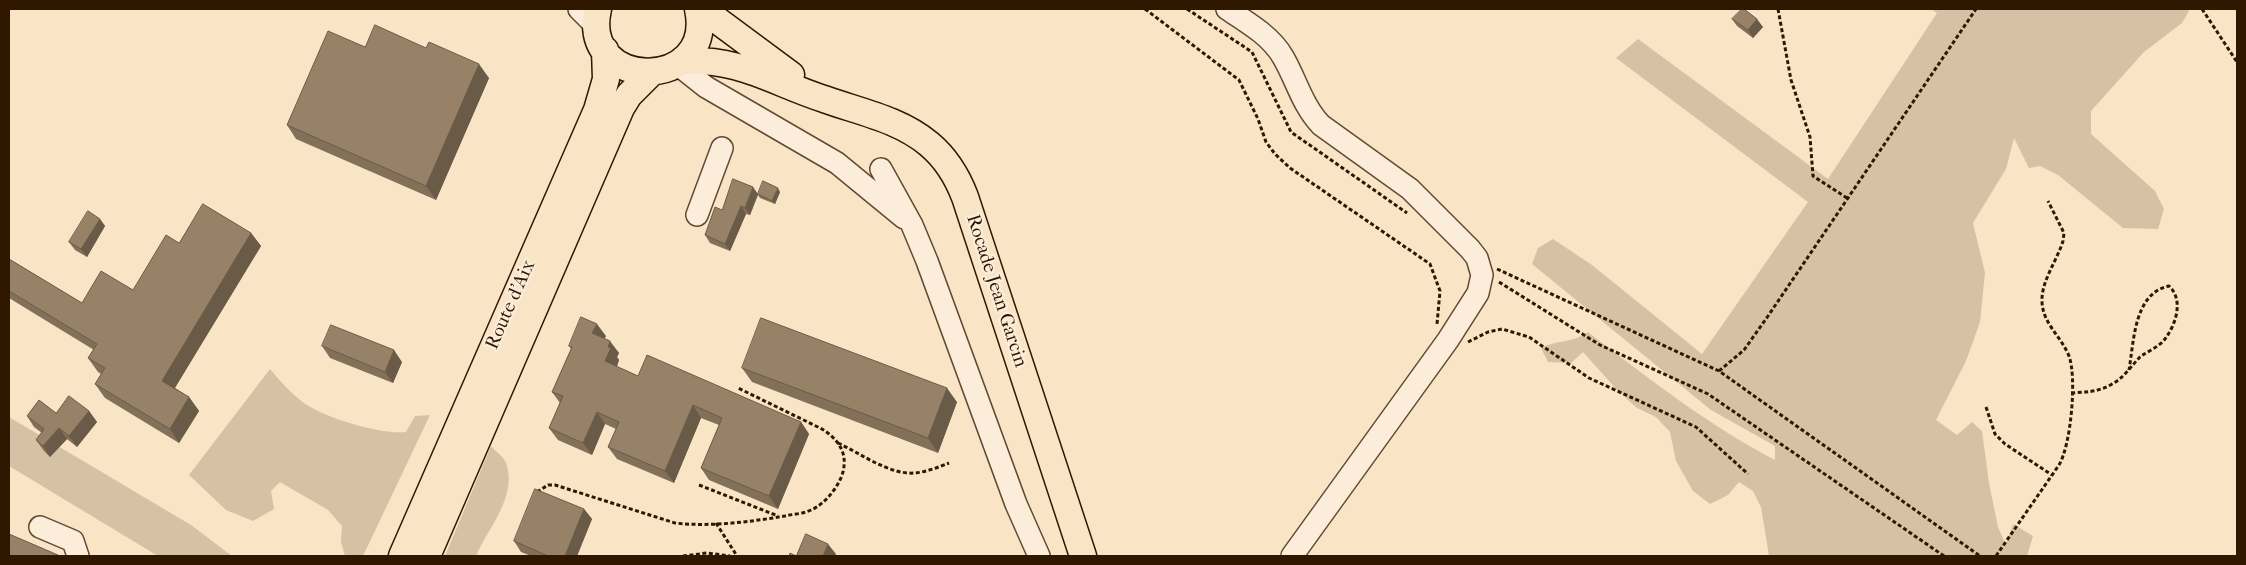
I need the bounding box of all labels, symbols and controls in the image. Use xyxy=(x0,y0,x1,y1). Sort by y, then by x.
street label: Rocade Jean Garcin xyxy=(961,212,1031,370)
street label: Route d'Aix xyxy=(481,257,541,353)

